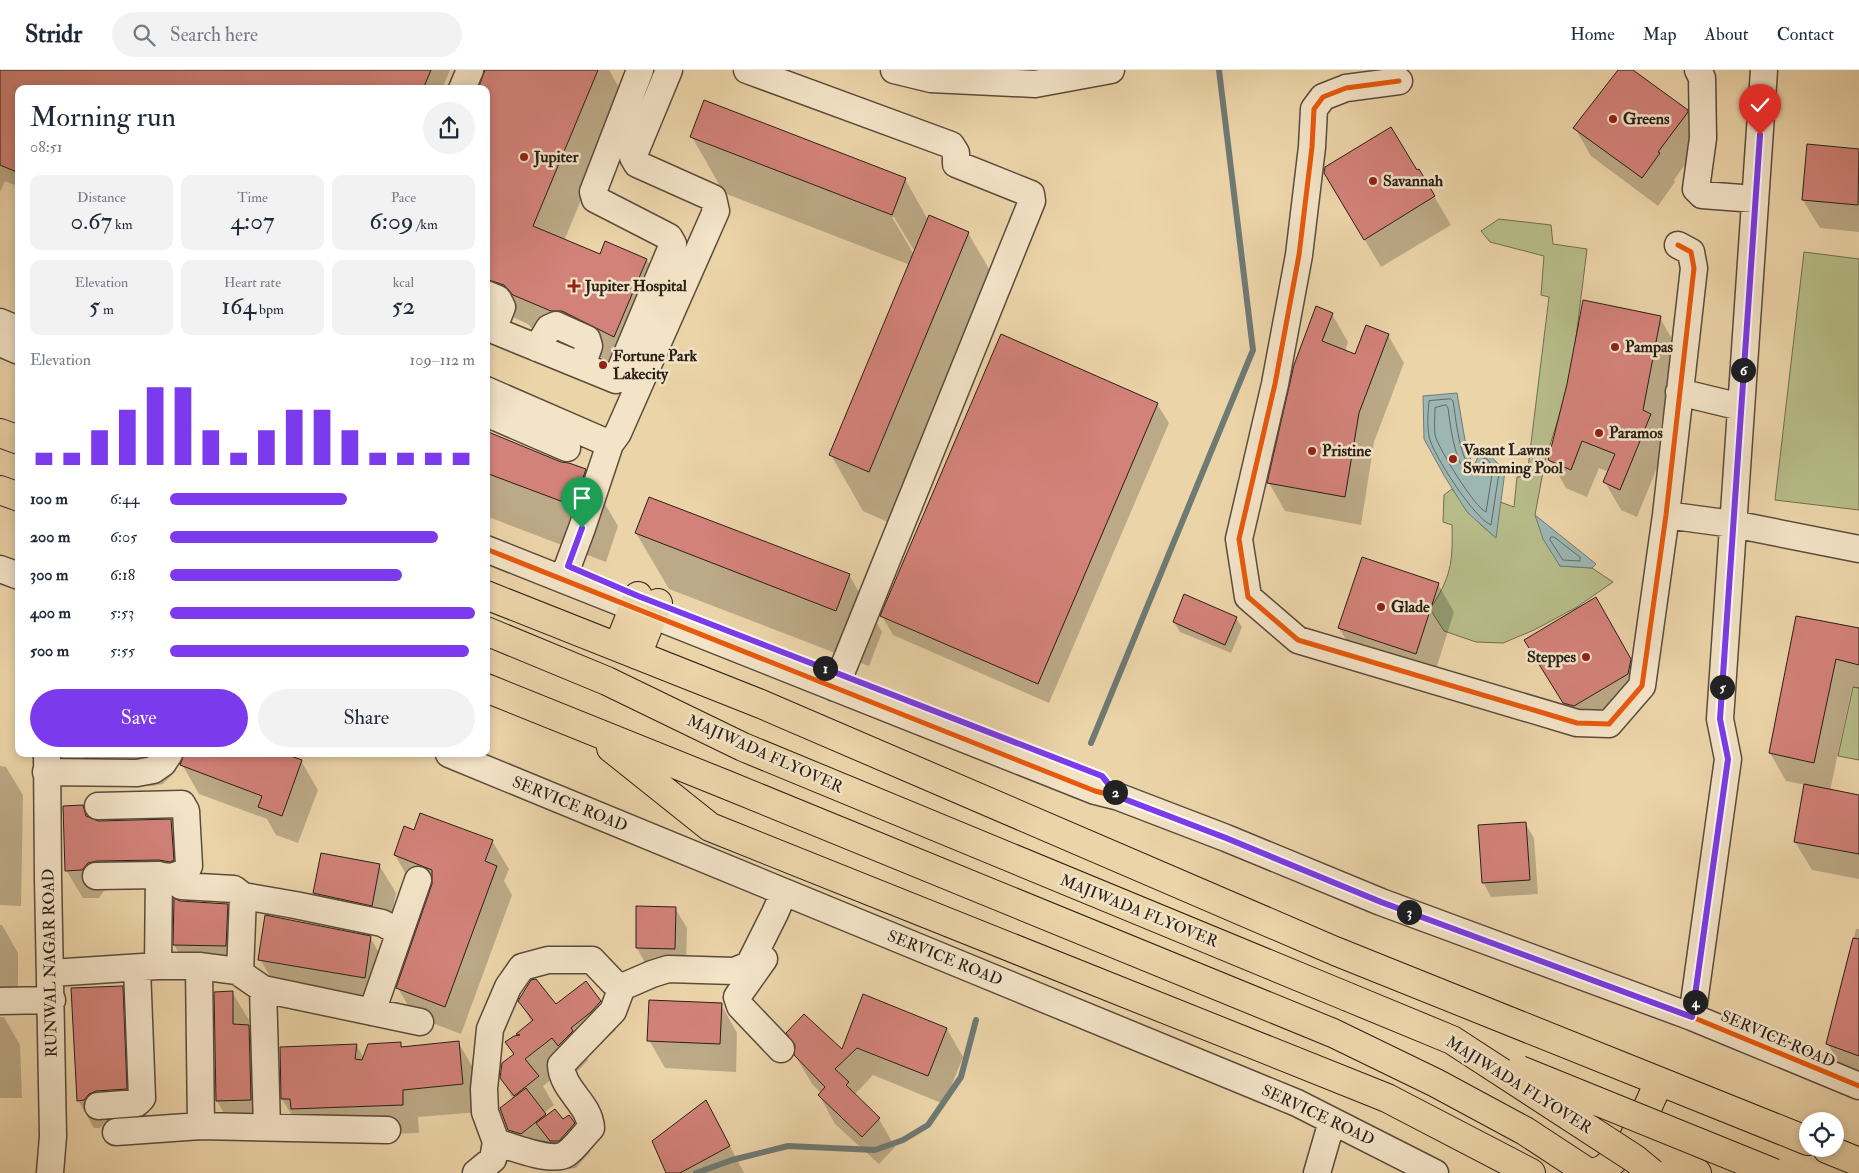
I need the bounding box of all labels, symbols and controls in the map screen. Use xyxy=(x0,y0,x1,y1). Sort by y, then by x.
search box xyxy=(112,12,462,57)
text: Stridr xyxy=(25,19,82,50)
icon: search xyxy=(130,21,158,49)
text: Search here xyxy=(170,23,258,47)
text: Home xyxy=(1570,23,1615,46)
text: Map xyxy=(1643,23,1677,46)
text: About xyxy=(1705,23,1749,46)
text: Contact xyxy=(1777,23,1834,46)
pin xyxy=(1739,84,1781,135)
icon: check xyxy=(1746,91,1774,119)
text: Morning run xyxy=(30,100,176,135)
button: share xyxy=(423,102,475,154)
place label: Greens xyxy=(1623,109,1670,129)
marker: Greens xyxy=(1607,113,1619,125)
text: 08:51 xyxy=(30,137,62,157)
place label: Jupiter xyxy=(533,147,579,168)
marker: Jupiter xyxy=(518,151,530,163)
place label: Savannah xyxy=(1383,171,1444,191)
marker: Savannah xyxy=(1367,175,1379,187)
text: Distance xyxy=(77,189,126,206)
text: Time xyxy=(237,189,268,206)
text: Pace xyxy=(391,189,416,206)
text: 0.67 xyxy=(70,206,112,237)
text: 4:07 xyxy=(231,206,274,237)
text: 6:09 xyxy=(369,206,414,237)
text: km xyxy=(112,216,133,233)
text: /km xyxy=(414,216,438,233)
text: Elevation xyxy=(75,274,128,291)
text: Heart rate xyxy=(224,274,281,291)
text: kcal xyxy=(393,274,414,291)
place label: Jupiter Hospital xyxy=(584,276,688,297)
marker: Jupiter Hospital xyxy=(567,279,581,293)
text: 5 xyxy=(89,291,100,322)
text: 164 xyxy=(221,291,256,322)
text: 52 xyxy=(392,291,415,322)
text: m xyxy=(100,301,114,318)
text: bpm xyxy=(256,301,284,318)
place label: Pampas xyxy=(1625,337,1674,358)
marker: Pampas xyxy=(1609,341,1621,353)
place label: Fortune Park Lakecity xyxy=(613,346,698,385)
text: Elevation xyxy=(30,350,91,370)
text: 109–112 m xyxy=(410,350,475,370)
pin: 6 xyxy=(1730,358,1756,382)
marker: Fortune Park Lakecity xyxy=(597,359,609,371)
text: 6 xyxy=(1740,362,1747,379)
place label: Paramos xyxy=(1609,423,1663,443)
marker: Paramos xyxy=(1593,427,1605,439)
place label: Vasant Lawns Swimming Pool xyxy=(1462,440,1564,479)
place label: Pristine xyxy=(1322,441,1372,461)
marker: Pristine xyxy=(1306,445,1318,457)
marker: Vasant Lawns Swimming Pool xyxy=(1447,453,1459,465)
pin xyxy=(561,477,603,528)
icon: arrive xyxy=(568,484,596,512)
text: 100 m xyxy=(30,489,68,509)
text: 6:44 xyxy=(110,489,139,509)
text: 200 m xyxy=(30,527,70,547)
text: 6:05 xyxy=(110,527,137,547)
text: 300 m xyxy=(30,565,68,585)
text: 6:18 xyxy=(110,565,135,585)
place label: Glade xyxy=(1391,597,1430,617)
marker: Glade xyxy=(1375,601,1387,613)
text: 400 m xyxy=(30,603,71,623)
text: 5:53 xyxy=(110,603,134,623)
text: 500 m xyxy=(30,641,69,661)
text: 5:55 xyxy=(110,641,135,661)
place label: Steppes xyxy=(1527,647,1577,668)
marker: Steppes xyxy=(1580,651,1592,663)
pin: 1 xyxy=(812,656,838,680)
text: 1 xyxy=(823,660,828,677)
pin: 5 xyxy=(1710,674,1734,700)
text: 5 xyxy=(1719,679,1726,696)
button: Save xyxy=(30,689,248,747)
button: Share xyxy=(258,689,475,747)
street label: MAJIWADA FLYOVER xyxy=(684,711,847,799)
street label: SERVICE ROAD xyxy=(509,772,631,836)
pin: 2 xyxy=(1102,780,1128,804)
text: 2 xyxy=(1112,784,1119,801)
street label: RUNWAL NAGAR ROAD xyxy=(38,868,62,1058)
street label: MAJIWADA FLYOVER xyxy=(1057,870,1221,953)
pin: 3 xyxy=(1396,900,1422,924)
text: 3 xyxy=(1407,904,1412,921)
street label: SERVICE ROAD xyxy=(884,926,1006,990)
pin: 4 xyxy=(1682,990,1708,1014)
text: 4 xyxy=(1692,994,1699,1011)
street label: SERVICE ROAD xyxy=(1718,1006,1838,1072)
street label: MAJIWADA FLYOVER xyxy=(1442,1032,1596,1139)
street label: SERVICE ROAD xyxy=(1258,1080,1378,1150)
map controls xyxy=(1799,1112,1844,1157)
button: locate xyxy=(1799,1112,1844,1157)

